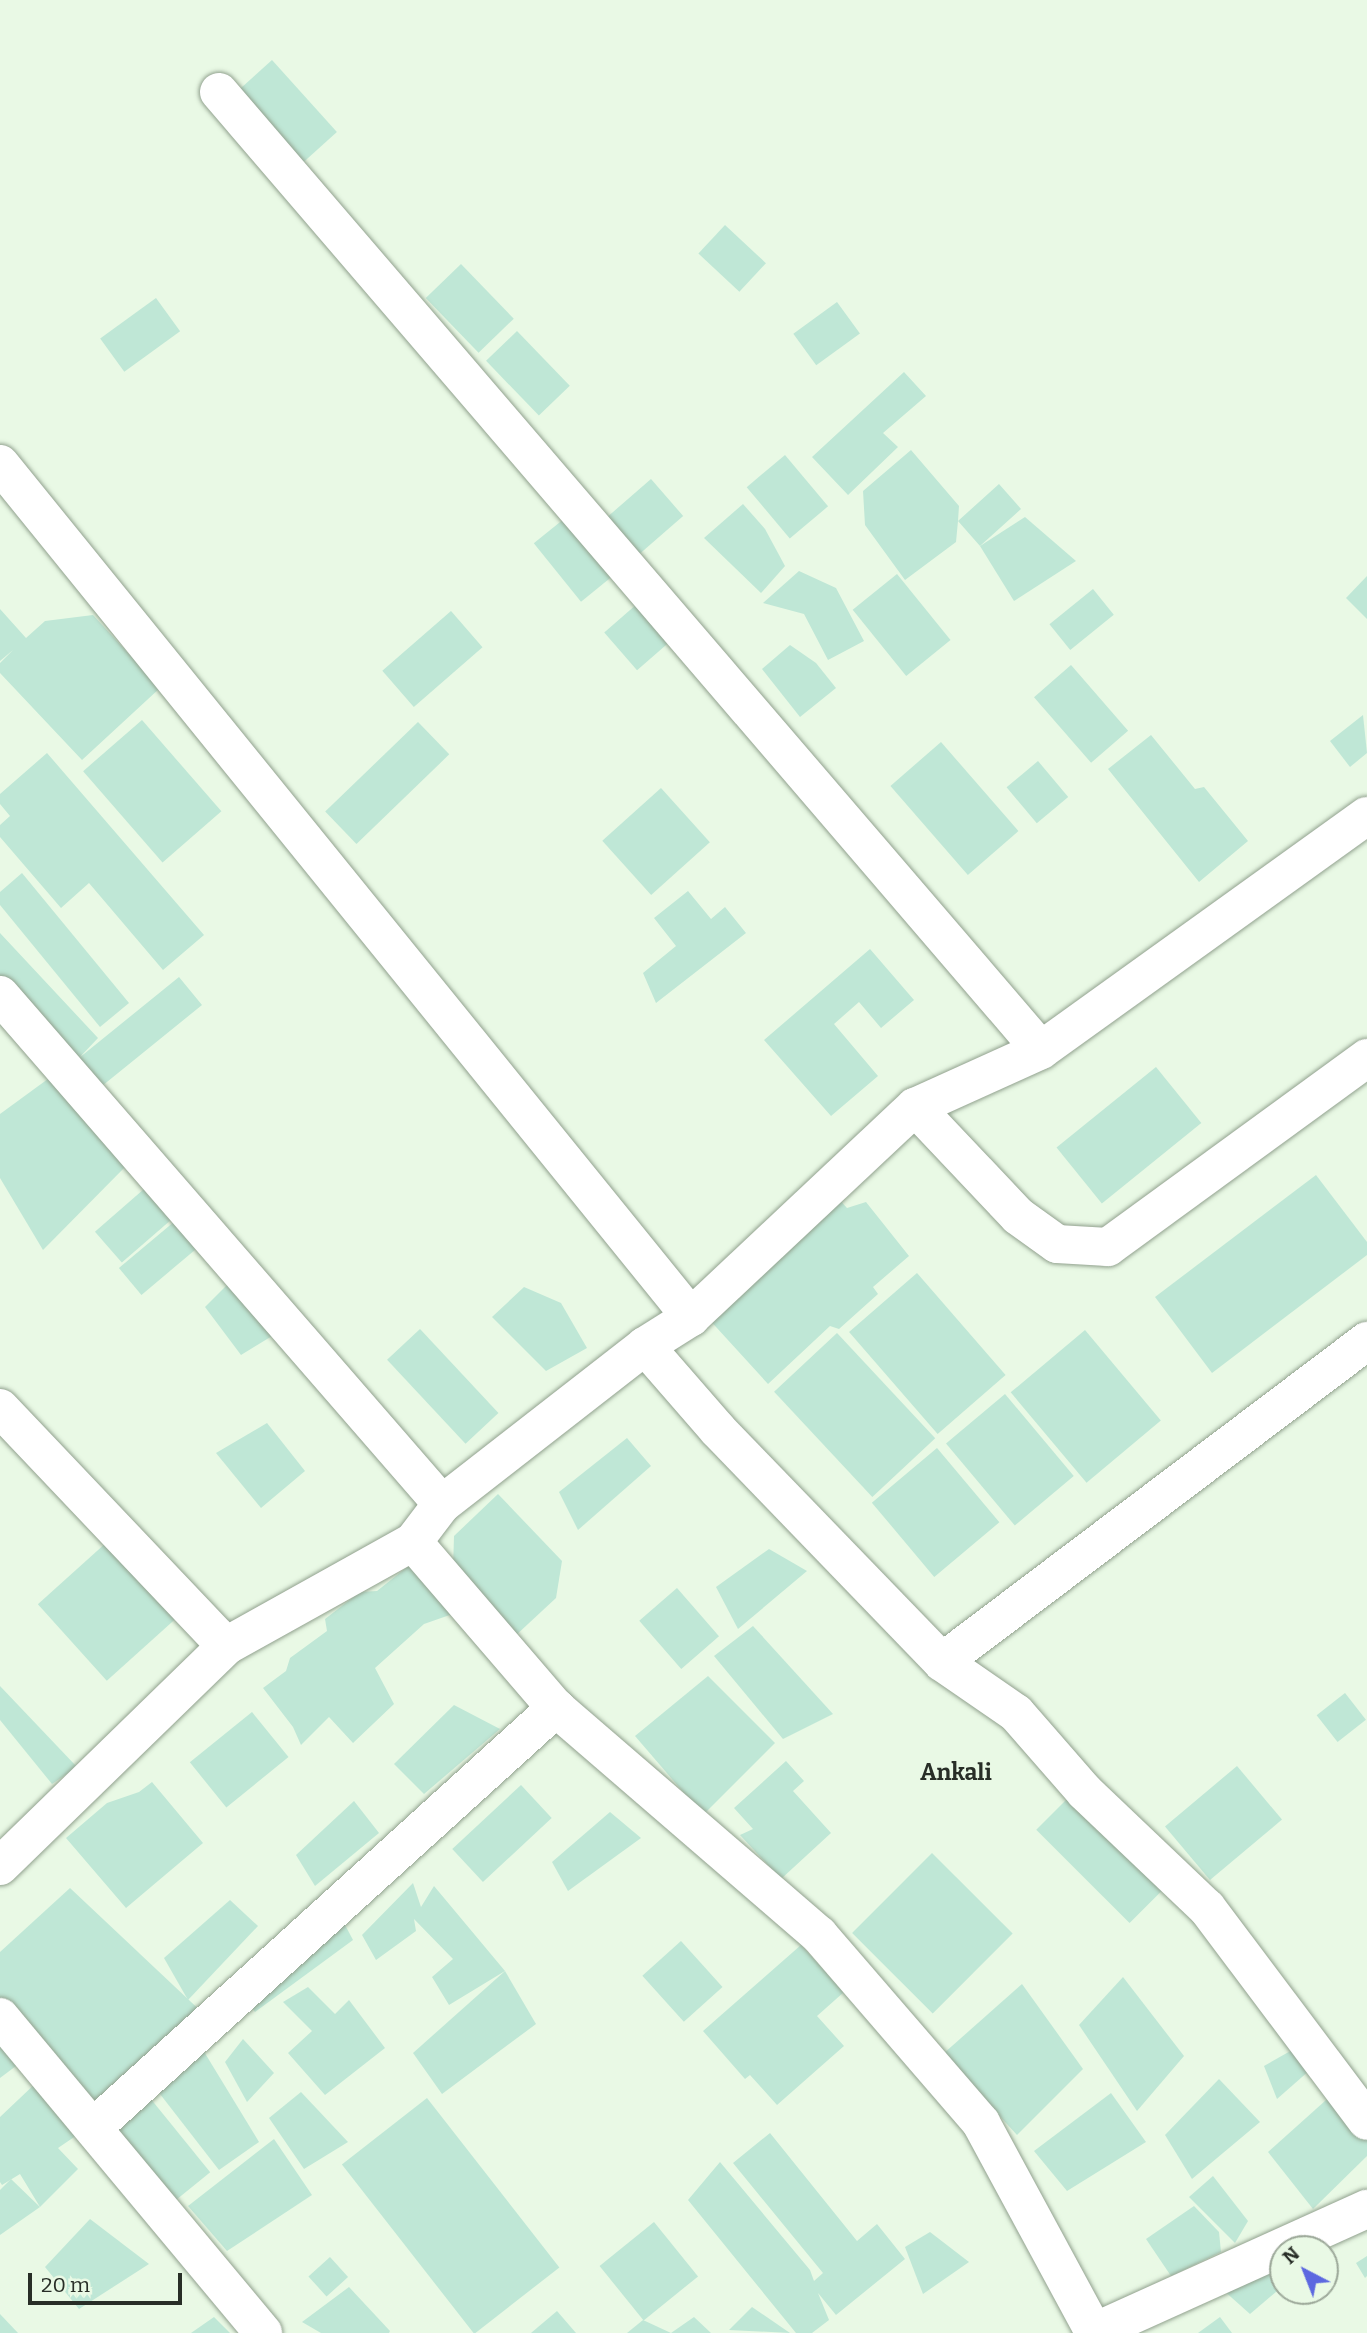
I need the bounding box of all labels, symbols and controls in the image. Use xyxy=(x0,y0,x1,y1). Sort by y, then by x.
district label: Ankali xyxy=(920,1758,992,1786)
north arrow xyxy=(1269,2235,1339,2305)
text: N xyxy=(1278,2242,1304,2269)
scale bar xyxy=(32,2260,186,2304)
text: 20 m xyxy=(41,2272,90,2298)

